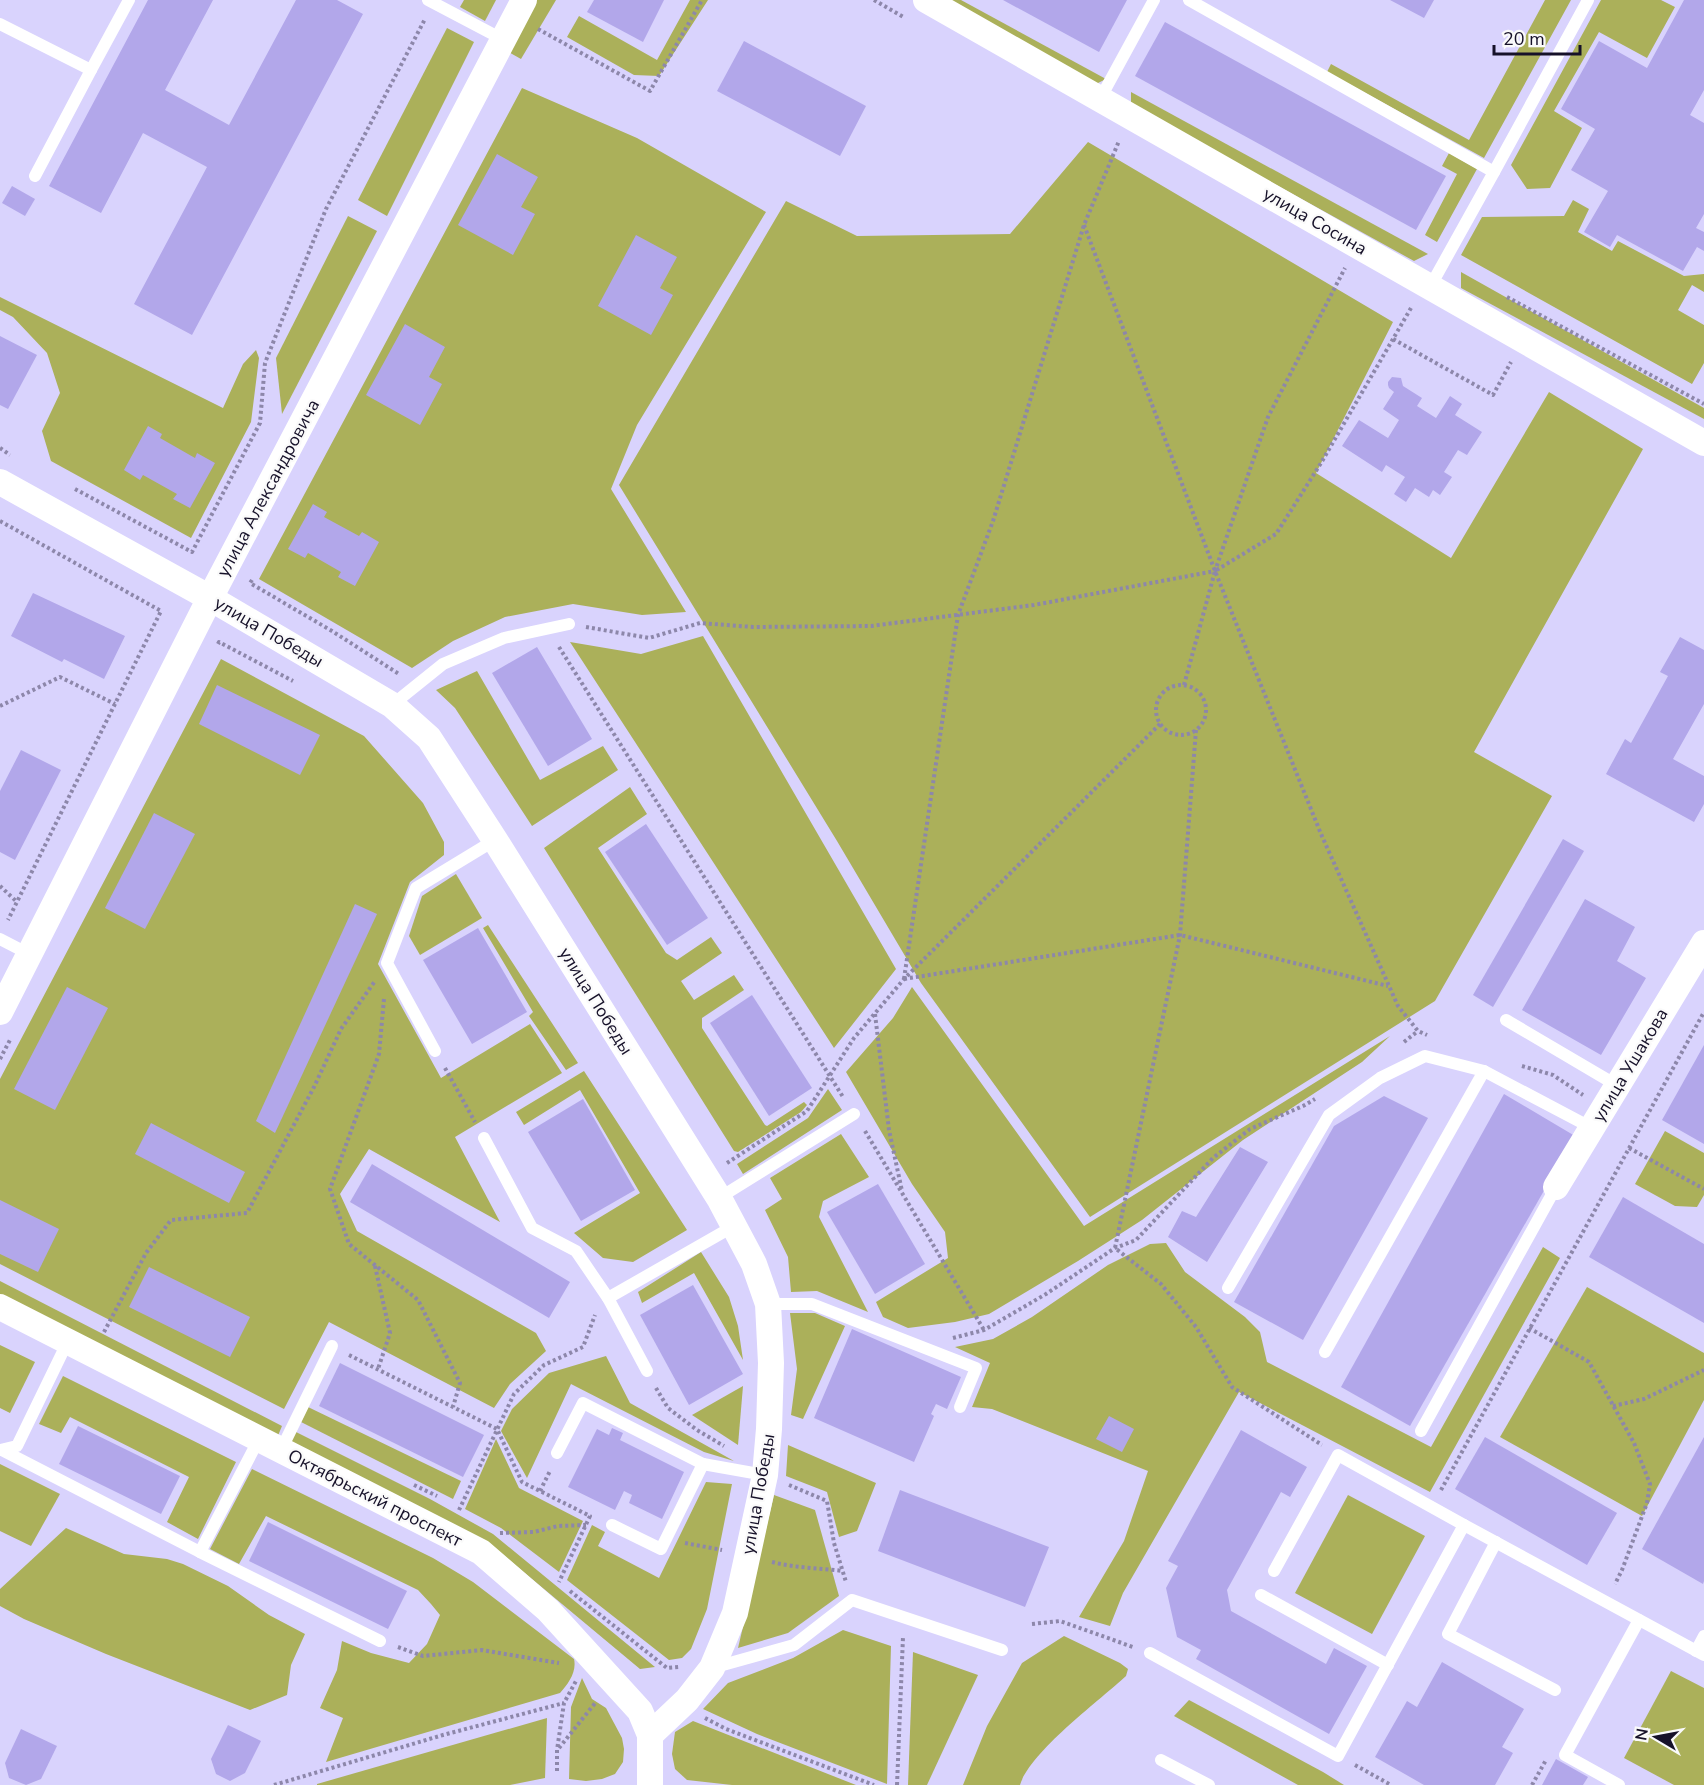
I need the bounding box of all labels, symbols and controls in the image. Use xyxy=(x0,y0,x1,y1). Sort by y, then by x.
scale bar xyxy=(1494,18,1580,56)
text: 20 m xyxy=(1503,27,1545,51)
street label: улица Сосина xyxy=(1259,182,1371,260)
street label: улица Александровича xyxy=(211,395,325,581)
street label: улица Победы xyxy=(210,591,328,673)
street label: улица Победы xyxy=(553,943,639,1059)
street label: улица Ушакова xyxy=(1587,1004,1673,1126)
street label: улица Победы xyxy=(736,1432,780,1556)
street label: Октябрьский проспект xyxy=(284,1444,466,1552)
north arrow xyxy=(1626,1707,1686,1767)
text: N xyxy=(1630,1727,1654,1742)

